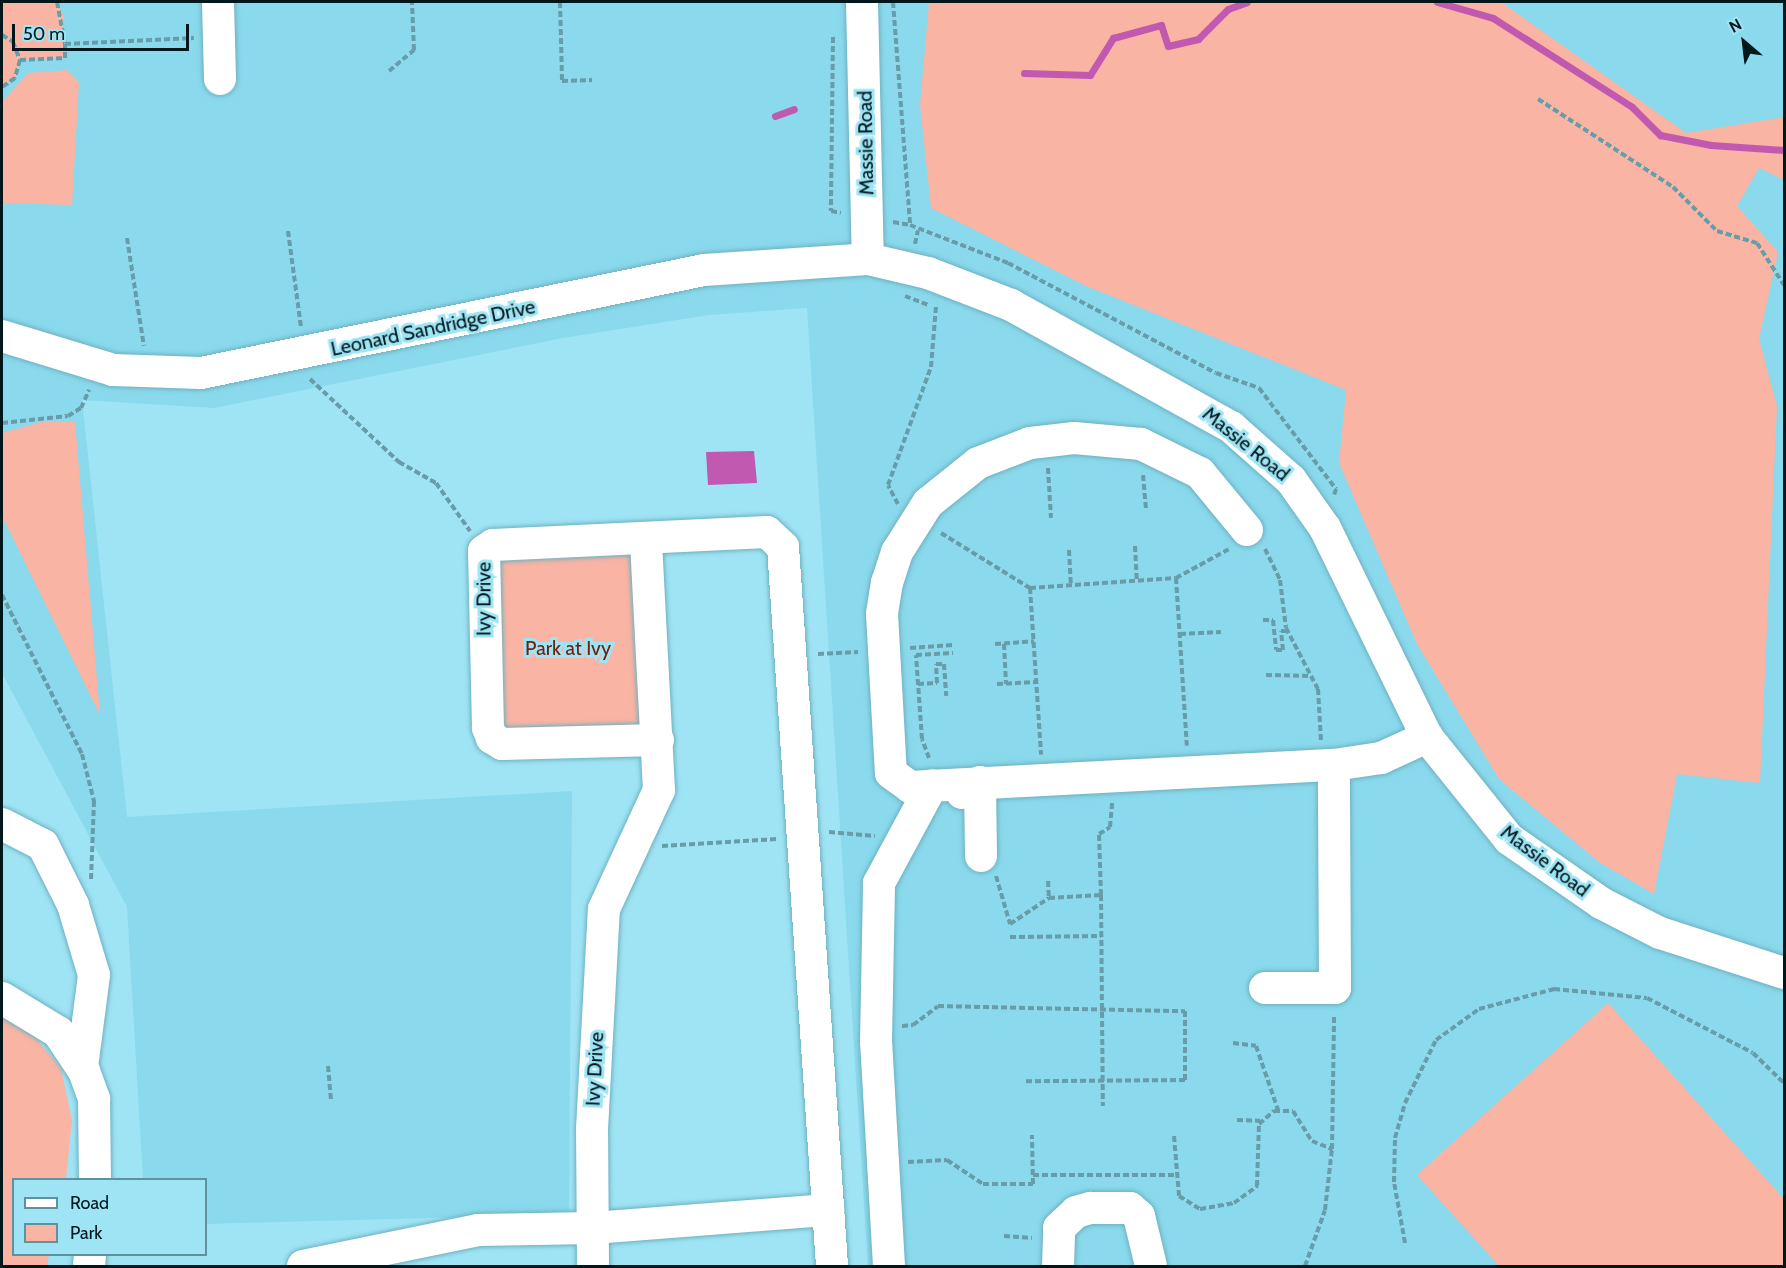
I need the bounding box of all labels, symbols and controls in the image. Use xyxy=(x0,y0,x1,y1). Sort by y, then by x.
scale bar xyxy=(15,12,192,50)
north arrow xyxy=(1714,12,1774,72)
text: N xyxy=(1726,15,1745,37)
text: 50 m xyxy=(23,23,65,45)
street label: Massie Road xyxy=(853,90,879,196)
street label: Leonard Sandridge Drive xyxy=(329,295,537,361)
street label: Massie Road xyxy=(1198,402,1294,486)
street label: Ivy Drive xyxy=(472,562,496,636)
park label: Park at Ivy xyxy=(525,636,611,660)
street label: Massie Road xyxy=(1496,820,1594,902)
street label: Ivy Drive xyxy=(581,1031,609,1107)
legend xyxy=(12,1178,207,1256)
text: Road xyxy=(70,1192,109,1214)
text: Park xyxy=(70,1222,102,1244)

